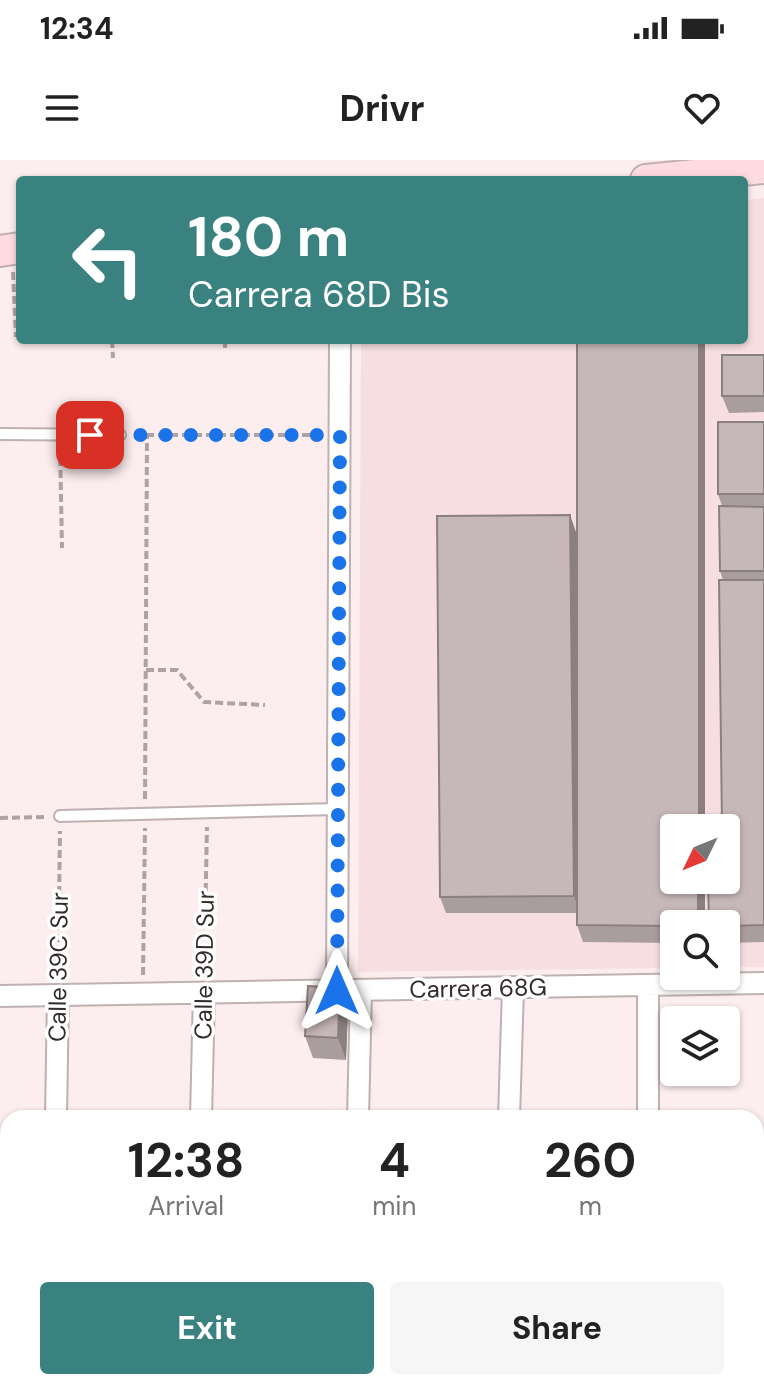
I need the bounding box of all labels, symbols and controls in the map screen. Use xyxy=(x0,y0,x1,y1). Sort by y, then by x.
text: 12:34 xyxy=(40,9,113,48)
text: Drivr xyxy=(339,85,425,132)
icon: menu xyxy=(40,86,84,130)
icon: heart xyxy=(680,86,724,130)
text: 180 m xyxy=(188,200,349,273)
icon: left xyxy=(56,208,160,312)
text: Carrera 68D Bis xyxy=(188,271,450,318)
pin xyxy=(56,401,124,469)
icon: arrive xyxy=(68,413,112,457)
north arrow xyxy=(660,814,740,894)
map controls xyxy=(660,814,740,1086)
street label: Calle 39D Sur xyxy=(187,890,221,1040)
street label: Calle 39C Sur xyxy=(41,892,75,1042)
button: search xyxy=(660,910,740,990)
position arrow xyxy=(295,949,379,1033)
street label: Carrera 68G xyxy=(409,971,547,1005)
button: layers xyxy=(660,1006,740,1086)
text: 12:38 xyxy=(128,1129,244,1192)
text: 4 xyxy=(379,1129,410,1192)
text: 260 xyxy=(544,1129,636,1192)
text: Arrival xyxy=(148,1189,224,1223)
text: min xyxy=(372,1189,417,1223)
text: m xyxy=(579,1189,602,1223)
button: Exit xyxy=(40,1282,374,1374)
button: Share xyxy=(390,1282,724,1374)

